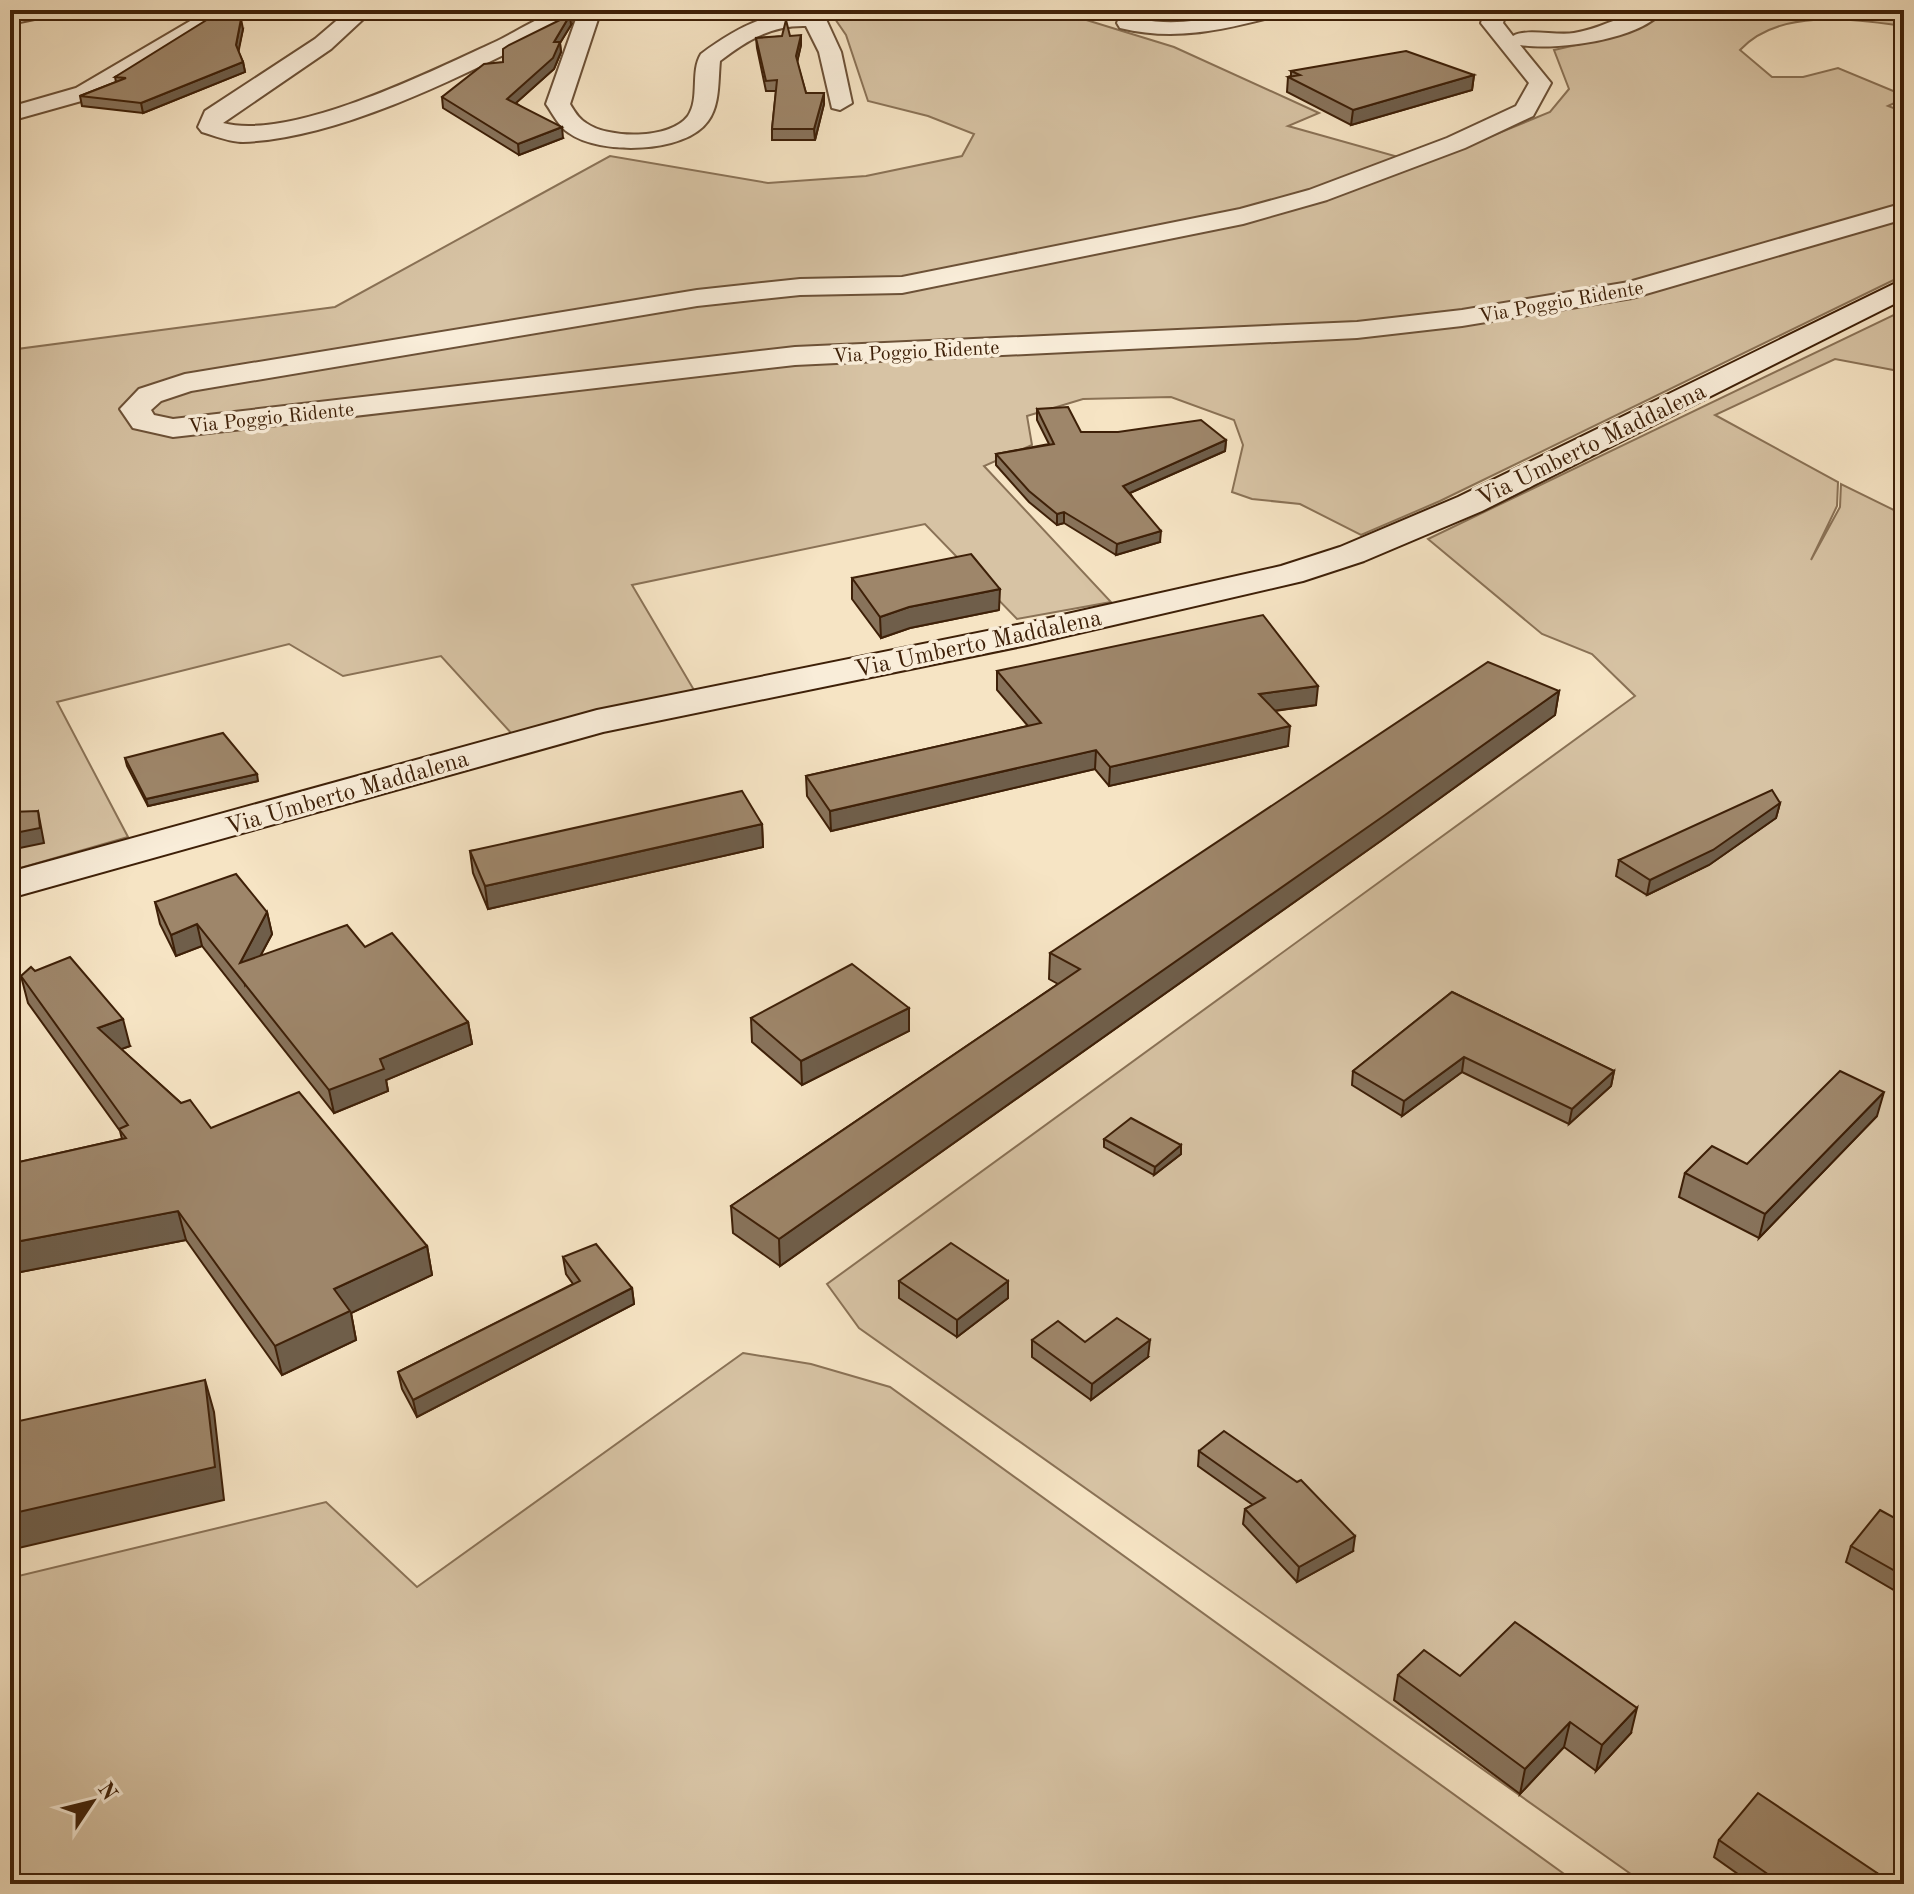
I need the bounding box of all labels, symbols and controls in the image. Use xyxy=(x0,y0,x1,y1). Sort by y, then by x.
street label: Via Poggio Ridente xyxy=(1477,279,1645,327)
street label: Via Poggio Ridente xyxy=(832,339,1000,367)
street label: Via Umberto Maddalena xyxy=(1473,380,1710,512)
street label: Via Poggio Ridente xyxy=(187,400,355,438)
street label: Via Umberto Maddalena xyxy=(853,607,1104,683)
street label: Via Umberto Maddalena xyxy=(223,748,472,840)
north arrow xyxy=(52,1762,132,1842)
text: N xyxy=(93,1778,121,1805)

